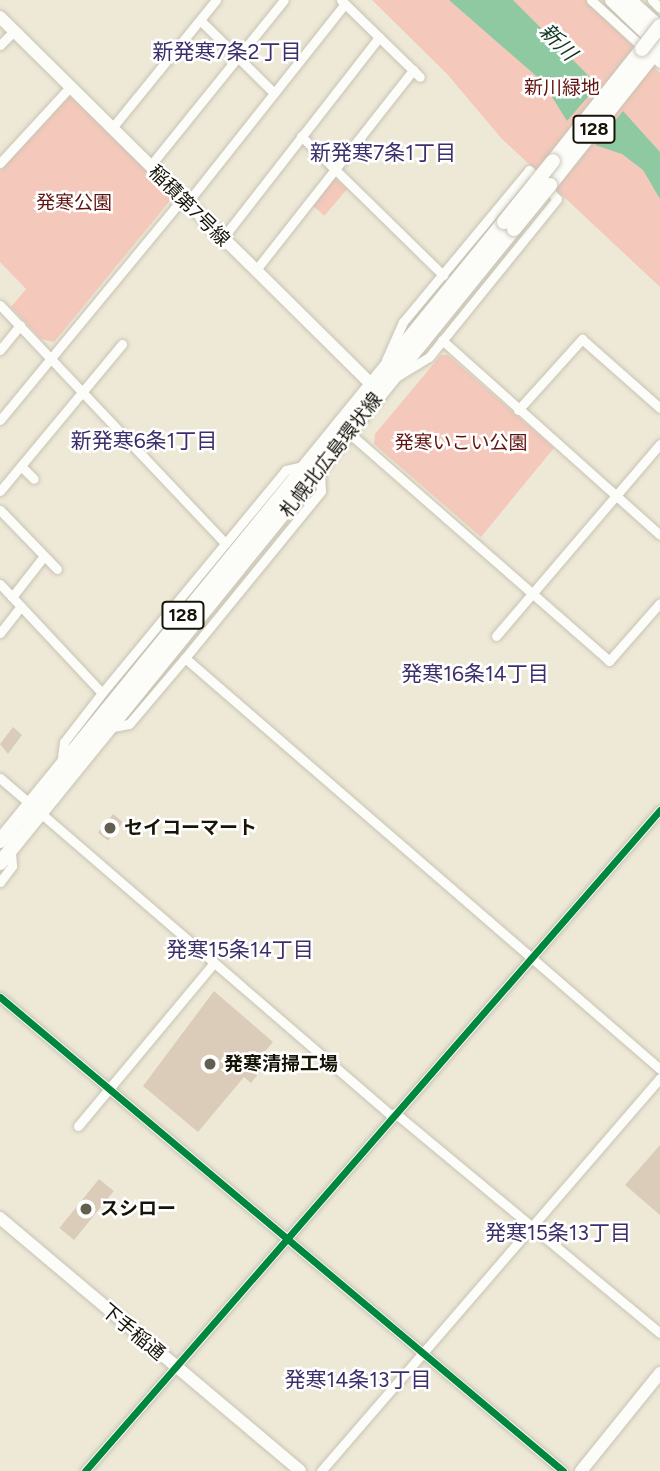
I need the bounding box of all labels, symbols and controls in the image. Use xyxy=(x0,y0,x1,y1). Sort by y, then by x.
water label: 新川 xyxy=(534,18,582,66)
district label: 新発寒7条2丁目 xyxy=(152,39,302,65)
park label: 新川緑地 xyxy=(524,77,600,99)
road number: 128 xyxy=(571,114,617,144)
district label: 新発寒7条1丁目 xyxy=(310,140,456,166)
street label: 稲積第7号線 xyxy=(144,161,234,251)
park label: 発寒公園 xyxy=(36,192,112,214)
street label: 札幌北広島環状線 xyxy=(275,388,387,522)
district label: 新発寒6条1丁目 xyxy=(71,428,217,454)
park label: 発寒いこい公園 xyxy=(395,432,527,454)
road number: 128 xyxy=(160,600,206,630)
district label: 発寒16条14丁目 xyxy=(401,661,549,687)
place label: セイコーマート xyxy=(124,817,257,839)
marker: セイコーマート xyxy=(102,820,118,836)
district label: 発寒15条14丁目 xyxy=(166,937,314,963)
place label: 発寒清掃工場 xyxy=(224,1053,338,1075)
marker: 発寒清掃工場 xyxy=(202,1056,218,1072)
place label: スシロー xyxy=(100,1198,176,1220)
marker: スシロー xyxy=(78,1201,94,1217)
district label: 発寒15条13丁目 xyxy=(485,1220,631,1246)
street label: 下手稲通 xyxy=(97,1299,169,1365)
district label: 発寒14条13丁目 xyxy=(285,1367,431,1393)

